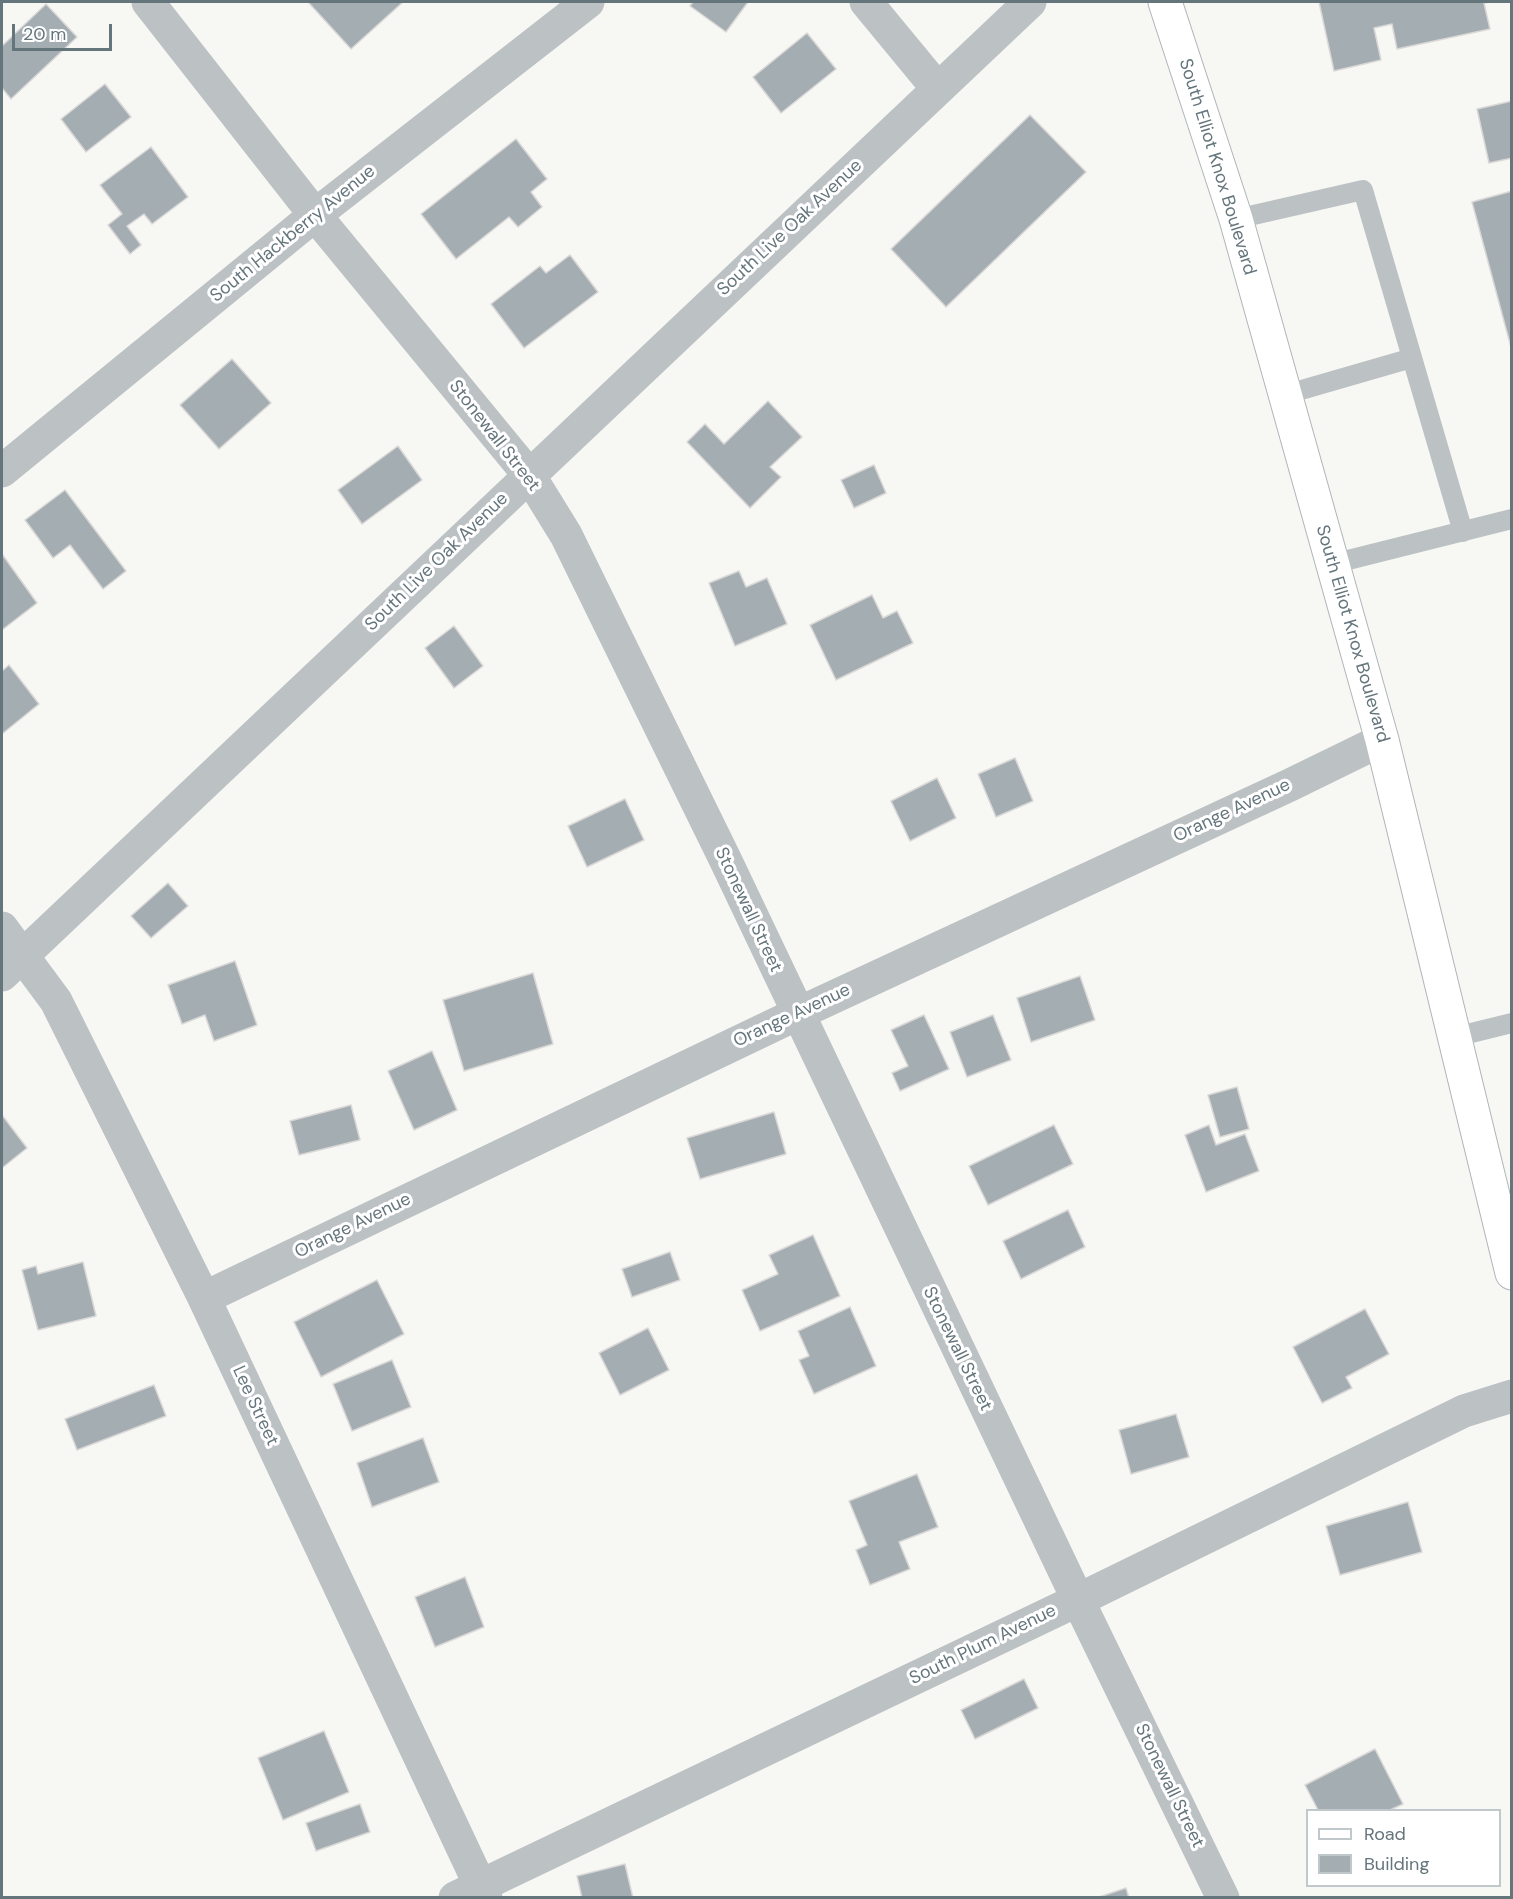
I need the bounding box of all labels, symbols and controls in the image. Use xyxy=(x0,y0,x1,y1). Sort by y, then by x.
scale bar xyxy=(15,12,116,50)
text: 20 m xyxy=(23,22,66,46)
street label: South Elliot Knox Boulevard xyxy=(1174,56,1260,278)
street label: South Live Oak Avenue xyxy=(713,155,867,301)
street label: South Hackberry Avenue xyxy=(206,161,380,307)
street label: Stonewall Street xyxy=(444,376,544,496)
street label: South Live Oak Avenue xyxy=(361,488,513,636)
street label: South Elliot Knox Boulevard xyxy=(1311,523,1393,745)
street label: Orange Avenue xyxy=(1170,774,1294,848)
street label: Stonewall Street xyxy=(710,844,786,976)
street label: Orange Avenue xyxy=(730,979,854,1053)
street label: Orange Avenue xyxy=(291,1189,415,1263)
street label: Stonewall Street xyxy=(918,1284,996,1414)
street label: Lee Street xyxy=(227,1363,283,1449)
street label: South Plum Avenue xyxy=(906,1600,1060,1690)
street label: Stonewall Street xyxy=(1130,1721,1208,1851)
legend xyxy=(1306,1809,1501,1887)
text: Road xyxy=(1364,1822,1406,1846)
text: Building xyxy=(1364,1852,1429,1876)

